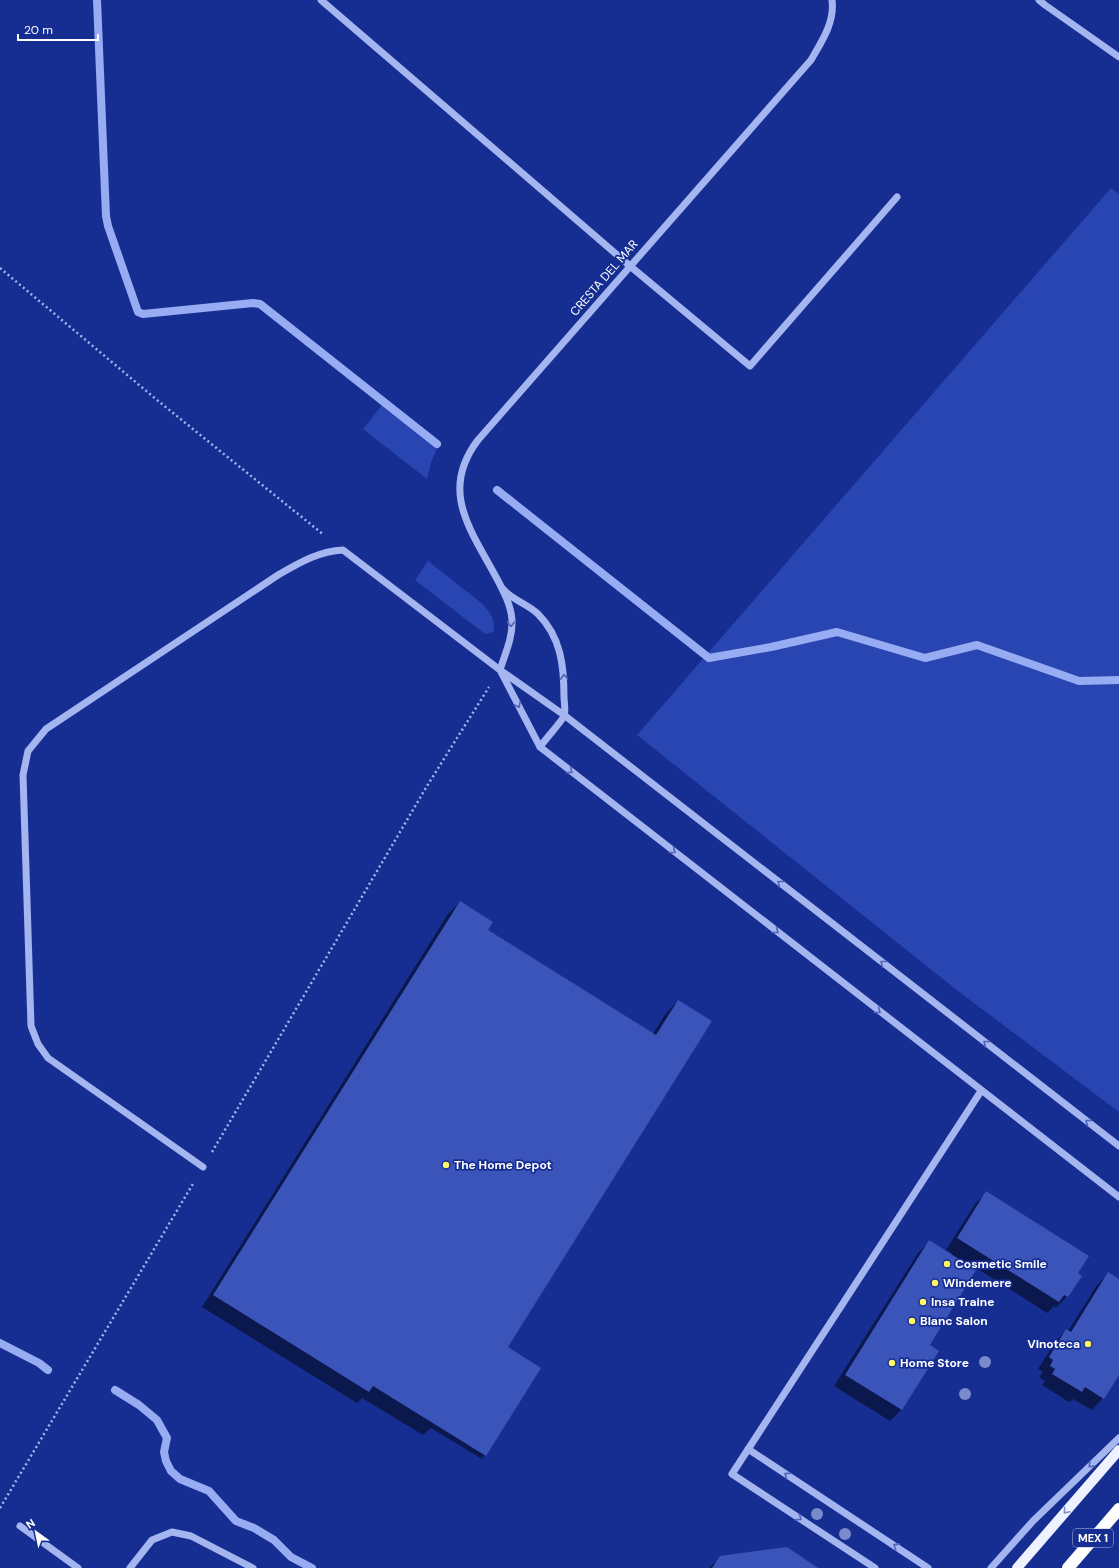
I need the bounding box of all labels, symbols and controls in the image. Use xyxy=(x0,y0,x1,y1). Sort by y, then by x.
scale bar xyxy=(18,16,98,42)
text: 20 m xyxy=(24,22,53,38)
street label: CRESTA DEL MAR xyxy=(566,237,642,319)
one-way arrow xyxy=(507,621,515,627)
one-way arrow xyxy=(559,673,568,680)
one-way arrow xyxy=(513,701,520,708)
one-way arrow xyxy=(566,767,573,774)
one-way arrow xyxy=(669,846,676,853)
one-way arrow xyxy=(778,881,785,888)
one-way arrow xyxy=(771,926,778,933)
one-way arrow xyxy=(880,961,887,968)
one-way arrow xyxy=(874,1006,881,1013)
one-way arrow xyxy=(983,1040,990,1047)
one-way arrow xyxy=(1086,1120,1093,1127)
place label: The Home Depot xyxy=(454,1157,552,1173)
marker: The Home Depot xyxy=(441,1160,451,1170)
place label: Cosmetic Smile xyxy=(955,1256,1047,1272)
marker: Cosmetic Smile xyxy=(942,1259,952,1269)
place label: Windemere xyxy=(943,1275,1012,1291)
marker: Windemere xyxy=(930,1278,940,1288)
place label: Insa Traine xyxy=(931,1294,994,1310)
marker: Insa Traine xyxy=(918,1297,928,1307)
place label: Blanc Salon xyxy=(920,1313,988,1329)
marker: Blanc Salon xyxy=(907,1316,917,1326)
place label: Vinoteca xyxy=(1027,1336,1080,1352)
marker: Vinoteca xyxy=(1083,1339,1093,1349)
place label: Home Store xyxy=(900,1355,969,1371)
marker: Home Store xyxy=(887,1358,897,1368)
one-way arrow xyxy=(1088,1460,1096,1468)
one-way arrow xyxy=(784,1472,791,1480)
one-way arrow xyxy=(1064,1506,1071,1514)
north arrow xyxy=(16,1512,56,1552)
one-way arrow xyxy=(795,1514,802,1521)
text: N xyxy=(23,1516,38,1532)
road number: MEX 1 xyxy=(1073,1529,1113,1547)
one-way arrow xyxy=(893,1544,900,1551)

